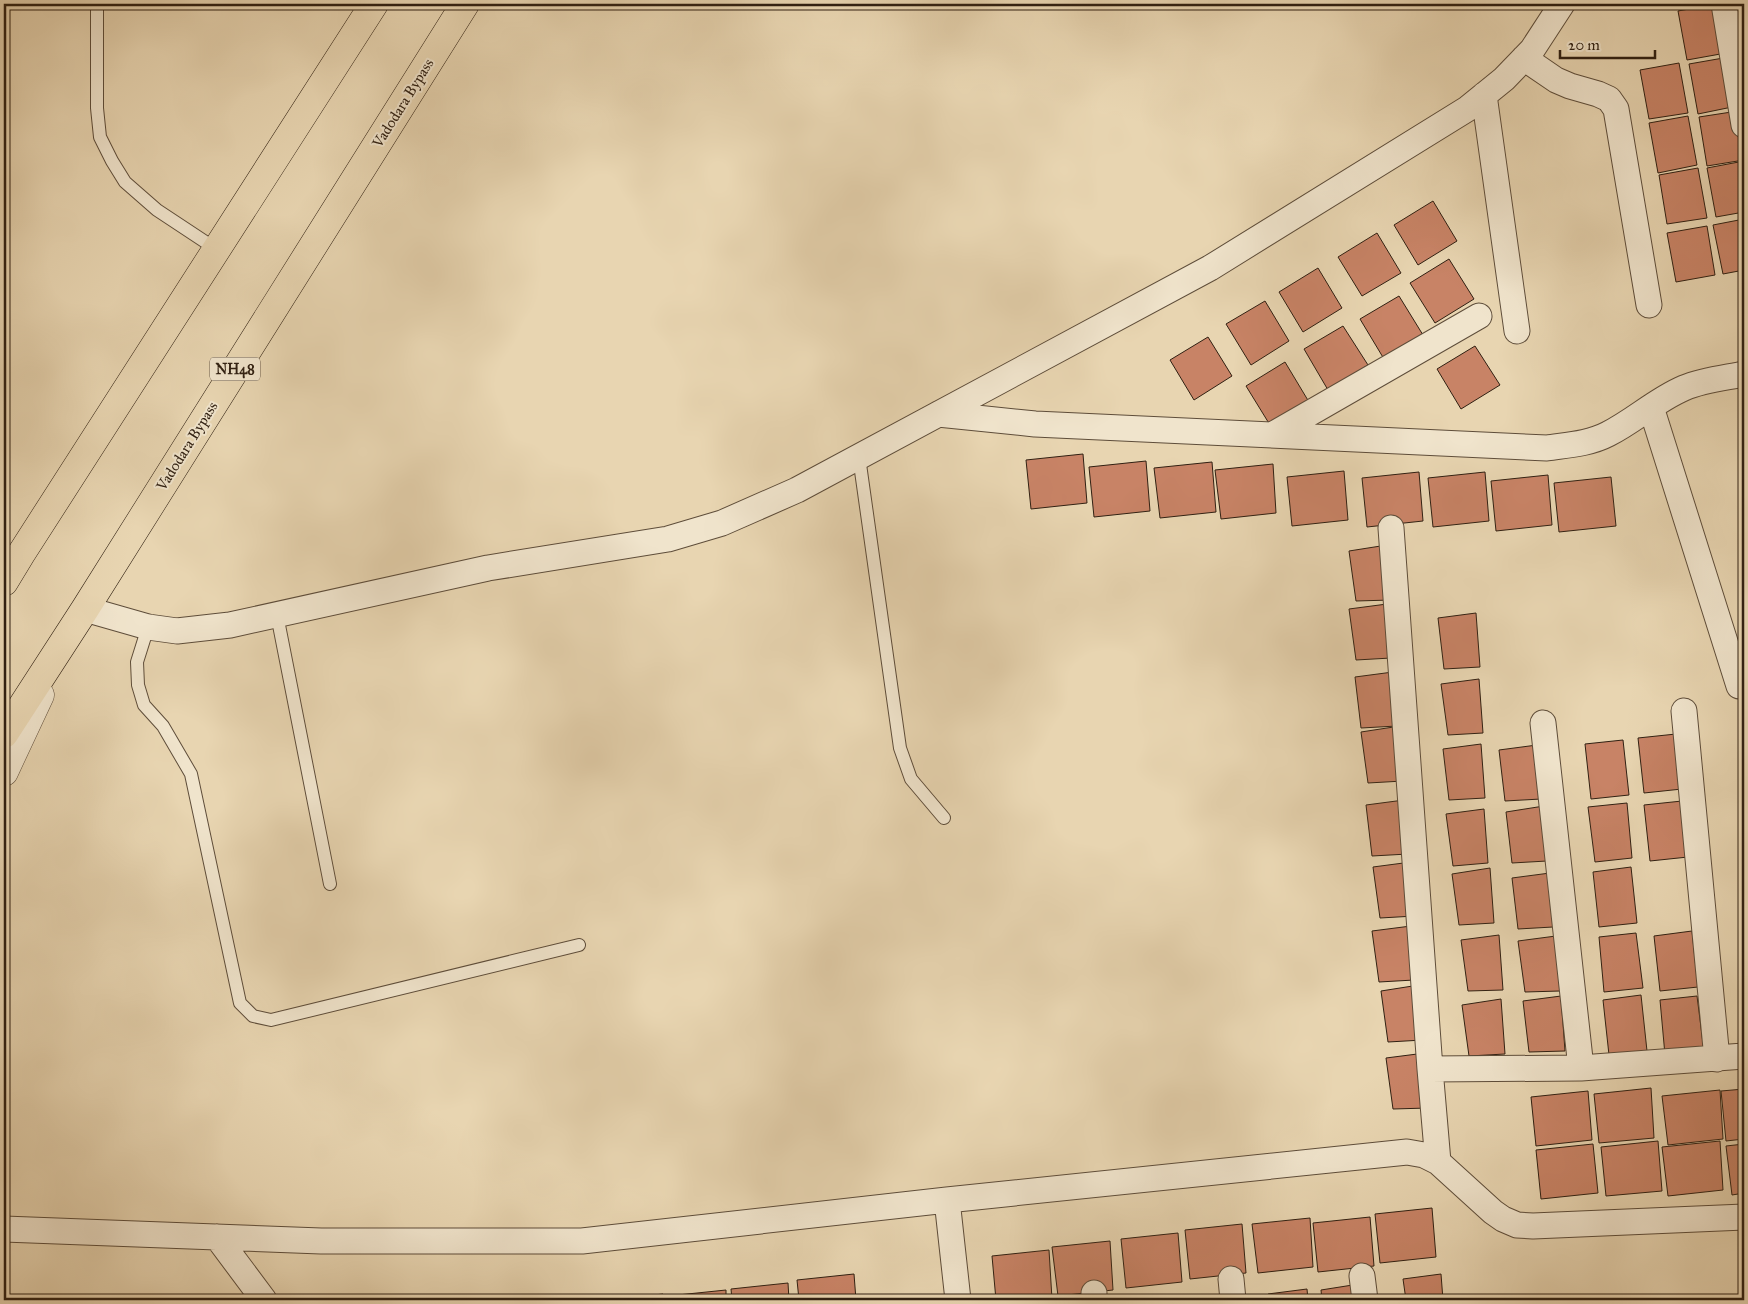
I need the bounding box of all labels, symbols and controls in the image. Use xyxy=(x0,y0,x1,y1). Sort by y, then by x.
scale bar xyxy=(1560,28,1656,60)
text: 20 m xyxy=(1568,36,1600,54)
street label: Vadodara Bypass xyxy=(368,55,438,152)
road number: NH48 xyxy=(210,358,260,380)
street label: Vadodara Bypass xyxy=(152,398,222,495)

